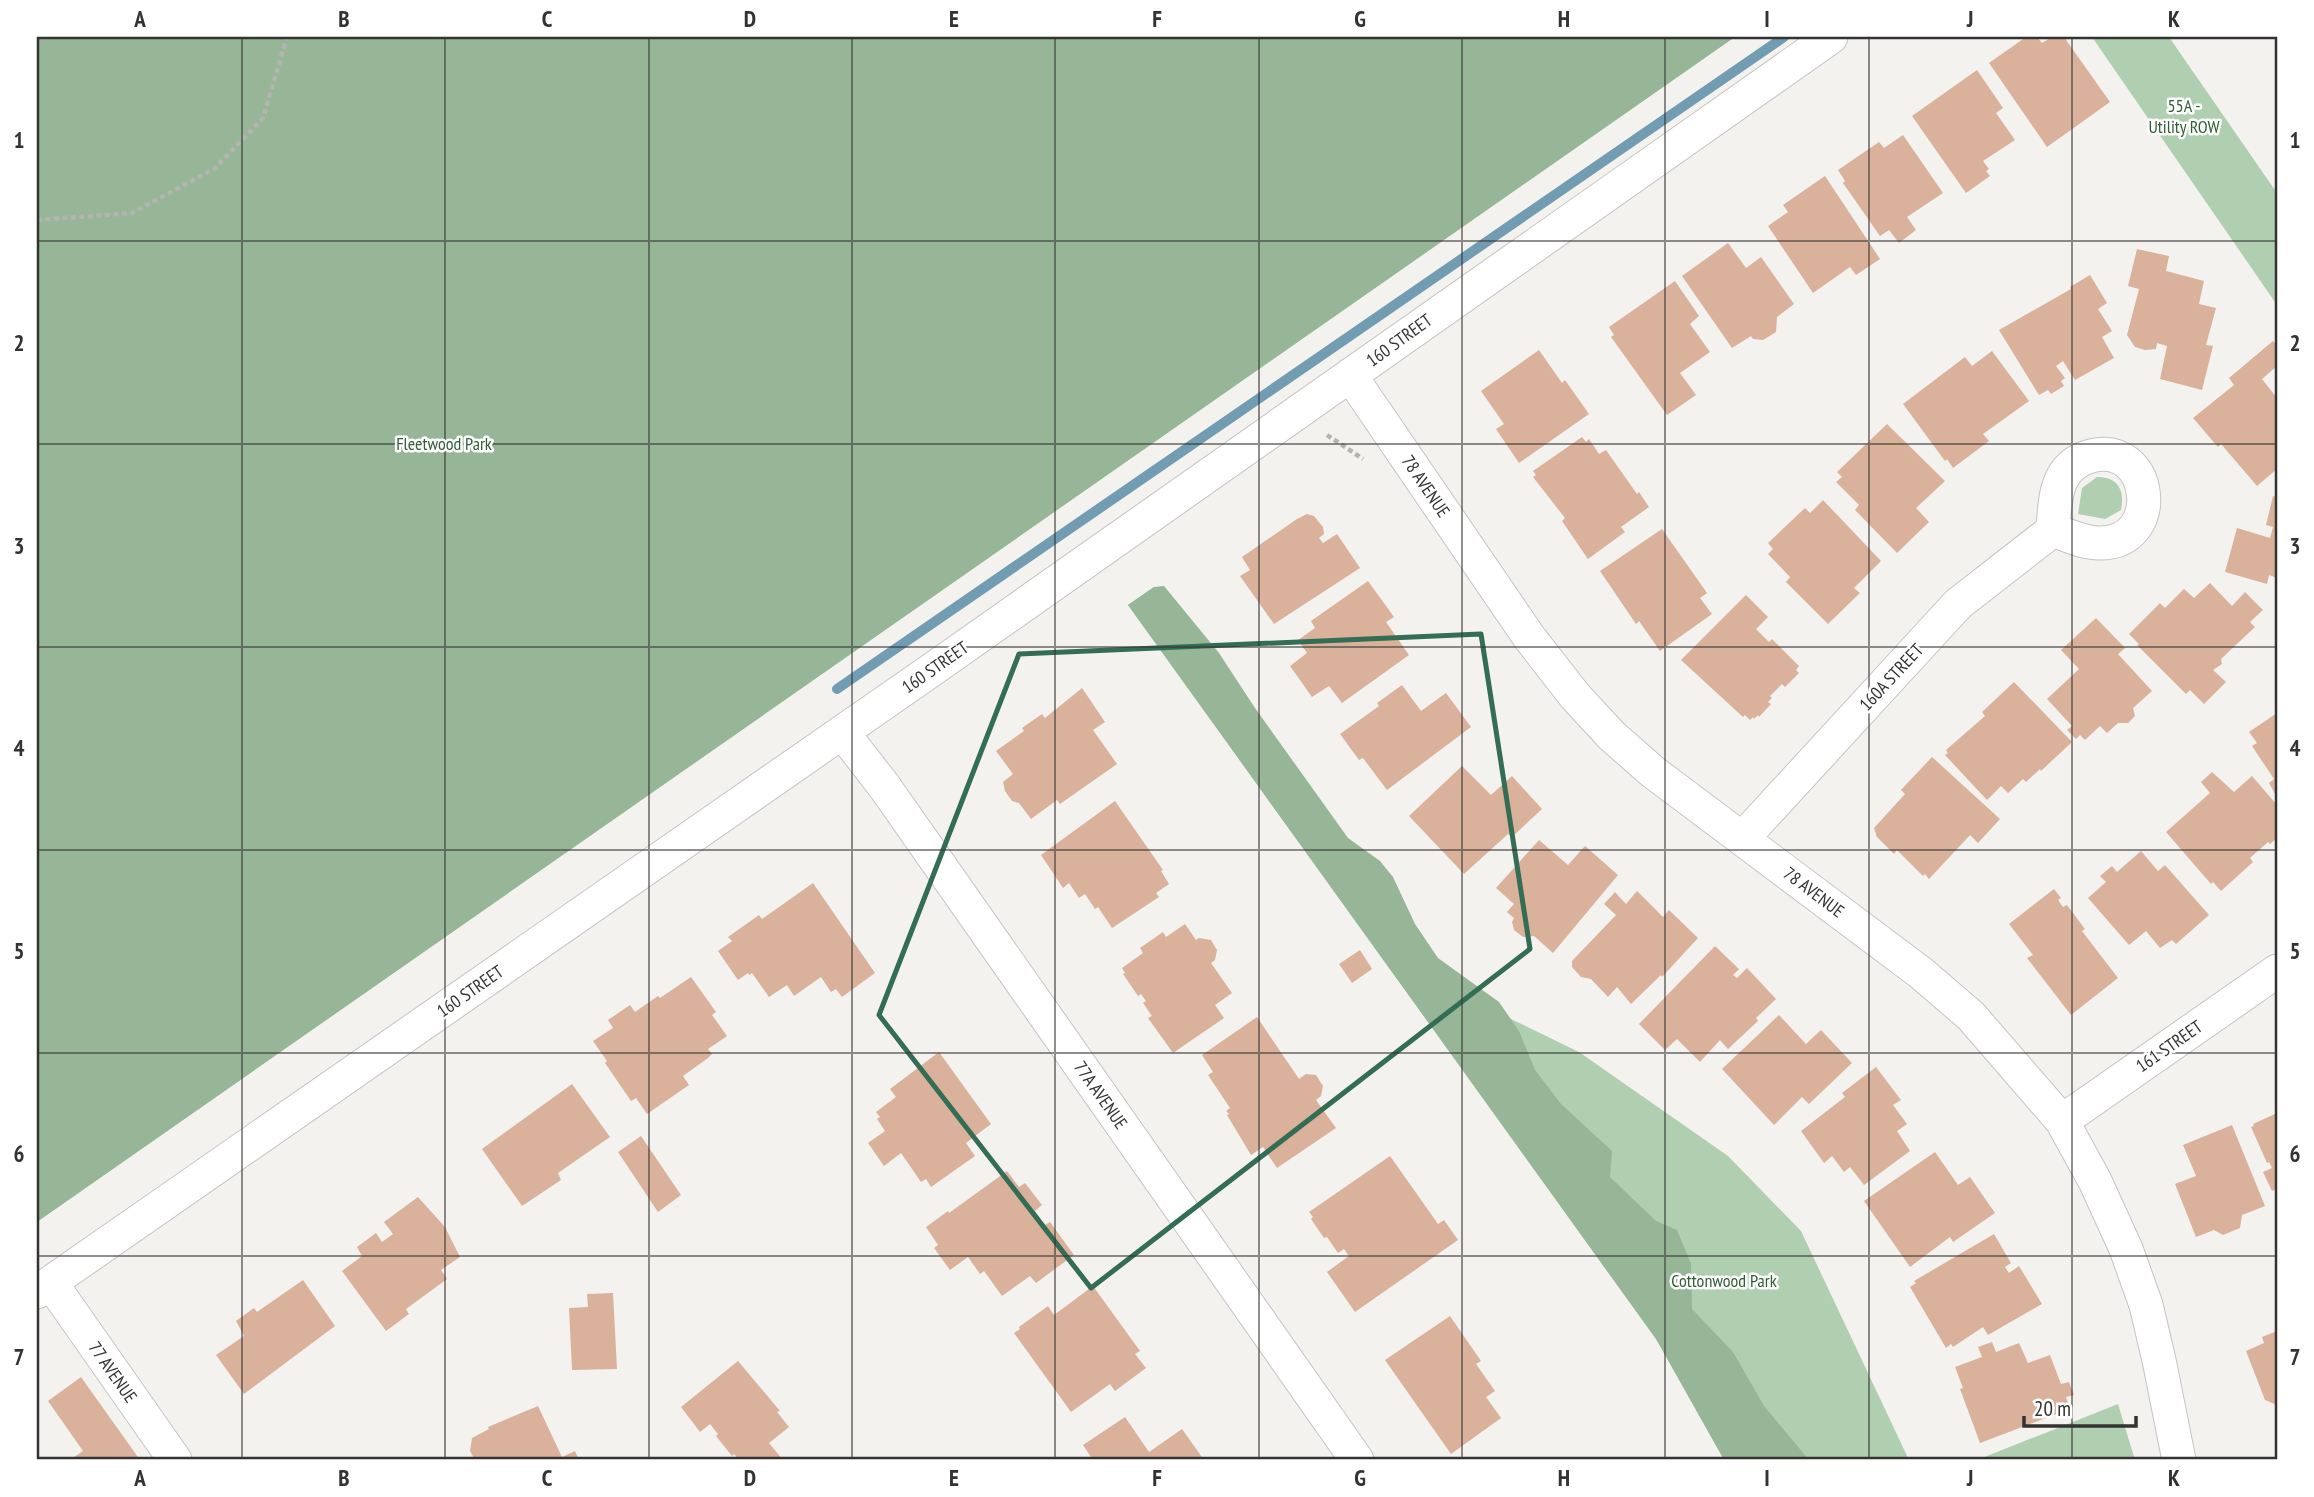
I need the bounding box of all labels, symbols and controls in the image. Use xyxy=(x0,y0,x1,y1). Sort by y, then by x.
text: A xyxy=(133,4,146,33)
text: B xyxy=(338,4,350,33)
text: C xyxy=(542,4,553,33)
text: D xyxy=(744,4,756,33)
text: E xyxy=(949,4,959,33)
text: F xyxy=(1152,4,1162,33)
text: G xyxy=(1354,4,1366,33)
text: H xyxy=(1558,4,1570,33)
text: I xyxy=(1764,4,1770,33)
text: J xyxy=(1966,4,1973,33)
text: K xyxy=(2168,4,2180,33)
park label: 55A - Utility ROW xyxy=(2148,94,2220,138)
text: 1 xyxy=(14,125,25,154)
text: 1 xyxy=(2290,125,2301,154)
street label: 160 STREET xyxy=(1361,308,1437,372)
text: 2 xyxy=(14,328,25,357)
text: 2 xyxy=(2290,328,2301,357)
park label: Fleetwood Park xyxy=(396,432,492,455)
street label: 78 AVENUE xyxy=(1397,450,1455,522)
text: 3 xyxy=(14,531,25,560)
text: 3 xyxy=(2290,531,2301,560)
street label: 160 STREET xyxy=(897,636,973,698)
street label: 160A STREET xyxy=(1854,638,1928,716)
text: 4 xyxy=(14,733,25,762)
text: 4 xyxy=(2290,733,2301,762)
street label: 78 AVENUE xyxy=(1779,862,1849,922)
text: 5 xyxy=(14,936,25,965)
text: 5 xyxy=(2290,936,2301,965)
street label: 160 STREET xyxy=(432,960,508,1022)
street label: 161 STREET xyxy=(2131,1015,2207,1077)
street label: 77A AVENUE xyxy=(1069,1057,1133,1133)
text: 6 xyxy=(14,1139,25,1168)
text: 6 xyxy=(2290,1139,2301,1168)
park label: Cottonwood Park xyxy=(1671,1269,1777,1292)
street label: 77 AVENUE xyxy=(84,1337,142,1407)
text: 7 xyxy=(14,1342,25,1371)
text: 7 xyxy=(2290,1342,2301,1371)
scale bar xyxy=(2024,1385,2136,1429)
text: 20 m xyxy=(2034,1395,2071,1422)
text: A xyxy=(133,1463,146,1492)
text: B xyxy=(338,1463,350,1492)
text: C xyxy=(542,1463,553,1492)
text: D xyxy=(744,1463,756,1492)
text: E xyxy=(949,1463,959,1492)
text: F xyxy=(1152,1463,1162,1492)
text: G xyxy=(1354,1463,1366,1492)
text: H xyxy=(1558,1463,1570,1492)
text: I xyxy=(1764,1463,1770,1492)
text: J xyxy=(1966,1463,1973,1492)
text: K xyxy=(2168,1463,2180,1492)

